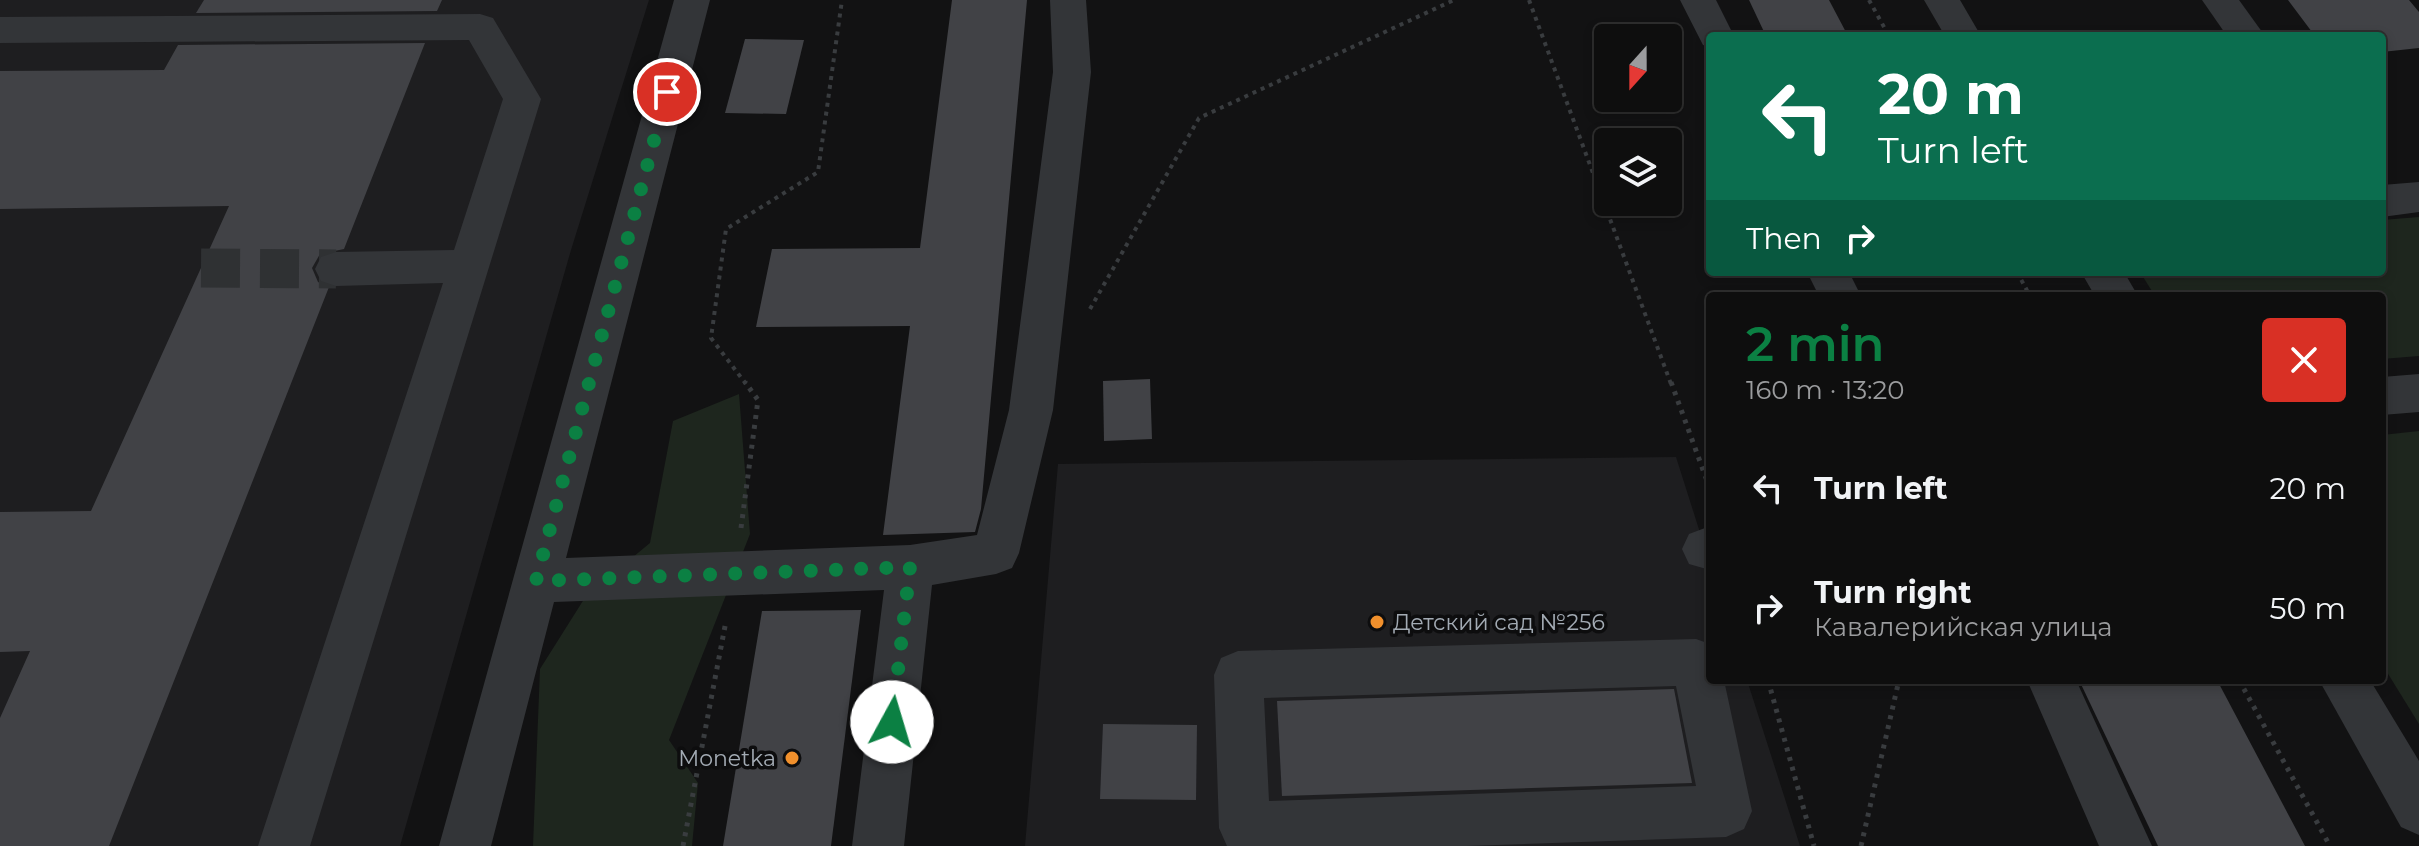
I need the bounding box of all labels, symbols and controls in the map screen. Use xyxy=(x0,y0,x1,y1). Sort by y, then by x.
north arrow xyxy=(1594,24,1682,112)
map controls xyxy=(1594,24,1682,216)
pin xyxy=(633,58,701,126)
text: 20 m xyxy=(1878,60,2024,128)
icon: left xyxy=(1746,64,1850,168)
icon: arrive xyxy=(645,70,689,114)
button: layers xyxy=(1594,128,1682,216)
text: Turn left xyxy=(1878,128,2029,172)
icon: right xyxy=(1838,216,1882,260)
text: Then xyxy=(1746,220,1822,257)
text: 2 min xyxy=(1746,315,1884,373)
button: close xyxy=(2262,318,2346,402)
text: 160 m · 13:20 xyxy=(1746,374,1905,406)
icon: left xyxy=(1746,466,1790,510)
text: Turn left xyxy=(1814,470,1947,507)
text: 20 m xyxy=(2269,470,2346,507)
text: Turn right xyxy=(1814,574,1971,611)
icon: right xyxy=(1746,586,1790,630)
text: 50 m xyxy=(2269,590,2346,627)
place label: Детский сад №256 xyxy=(1393,609,1605,636)
text: Кавалерийская улица xyxy=(1814,611,2112,643)
marker: Детский сад №256 xyxy=(1368,613,1386,631)
position arrow xyxy=(850,680,934,764)
place label: Monetka xyxy=(678,745,776,772)
marker: Monetka xyxy=(783,749,801,767)

